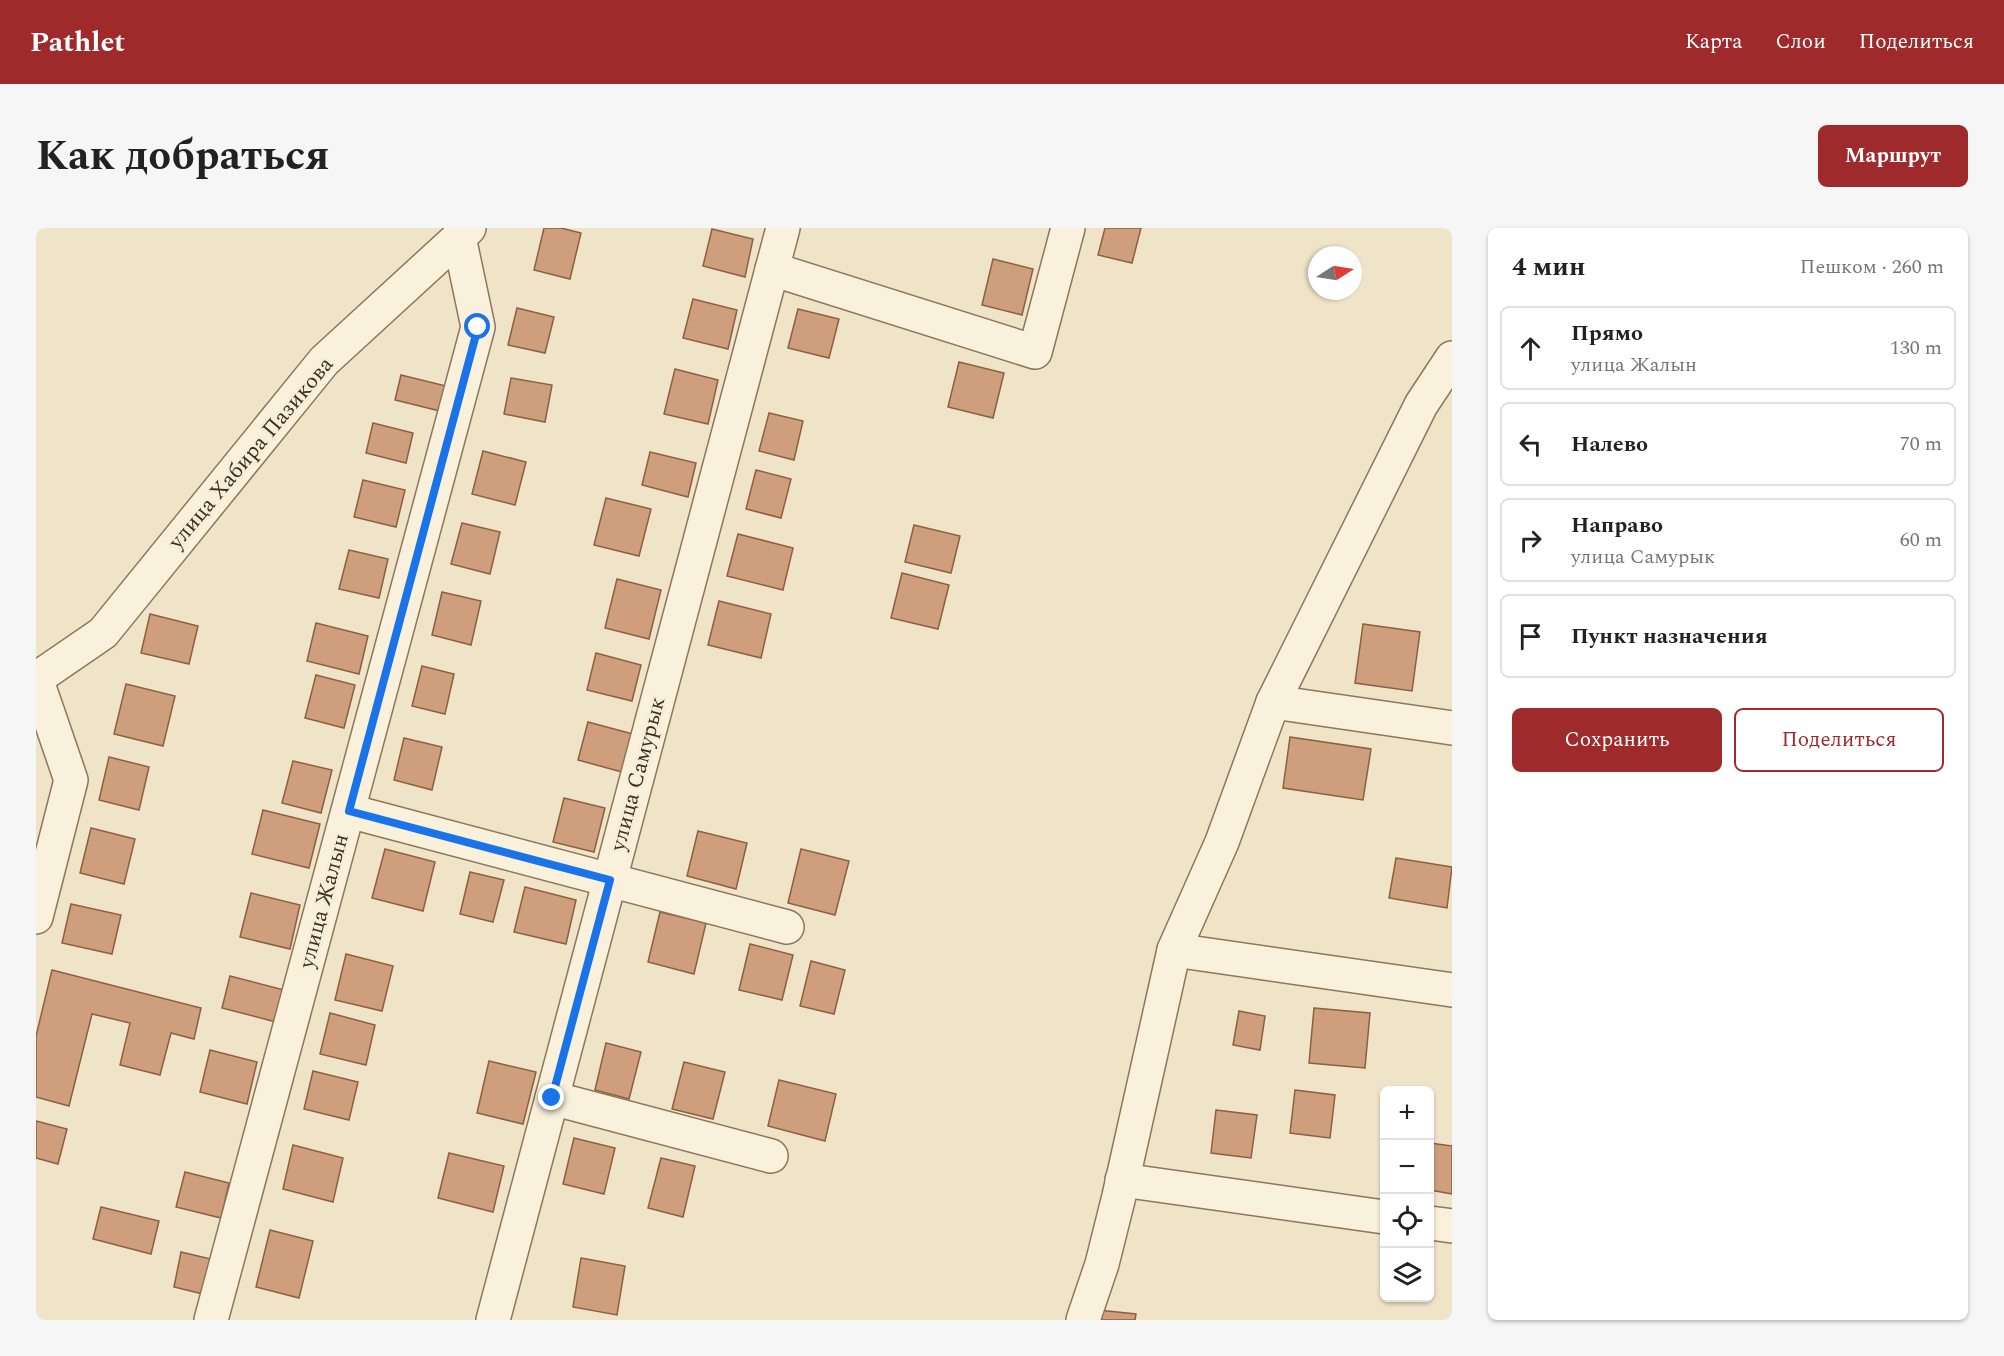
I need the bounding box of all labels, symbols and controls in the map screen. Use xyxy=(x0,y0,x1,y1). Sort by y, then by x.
text: Pathlet xyxy=(30,21,125,64)
text: Карта xyxy=(1685,26,1742,58)
text: Слои xyxy=(1775,26,1826,58)
text: Поделиться xyxy=(1859,26,1974,58)
text: Как добраться xyxy=(36,125,330,188)
button: Маршрут xyxy=(1818,125,1968,187)
north arrow xyxy=(1308,246,1362,300)
text: 4 мин xyxy=(1512,247,1585,287)
text: Пешком · 260 m xyxy=(1800,252,1944,282)
route start xyxy=(464,313,490,339)
text: Прямо xyxy=(1571,317,1643,350)
icon: ahead xyxy=(1514,332,1547,365)
text: 130 m xyxy=(1890,333,1942,363)
street label: улица Хабира Пазикова xyxy=(160,349,342,557)
text: улица Жалын xyxy=(1571,350,1697,380)
icon: left xyxy=(1514,428,1547,461)
text: Налево xyxy=(1571,428,1648,461)
text: 70 m xyxy=(1900,429,1942,459)
text: Направо xyxy=(1571,509,1663,542)
icon: right xyxy=(1514,524,1547,557)
text: 60 m xyxy=(1900,525,1942,555)
text: улица Самурык xyxy=(1571,542,1715,572)
icon: arrive xyxy=(1514,620,1547,653)
text: Пункт назначения xyxy=(1571,620,1768,653)
street label: улица Самурык xyxy=(601,693,674,856)
button: Сохранить xyxy=(1512,708,1722,772)
button: Поделиться xyxy=(1734,708,1944,772)
street label: улица Жалын xyxy=(290,830,358,973)
route end xyxy=(538,1084,564,1110)
map controls xyxy=(1380,1086,1434,1302)
button: + xyxy=(1380,1086,1434,1140)
button: − xyxy=(1380,1140,1434,1194)
button: locate xyxy=(1380,1194,1434,1248)
button: layers xyxy=(1380,1248,1434,1302)

